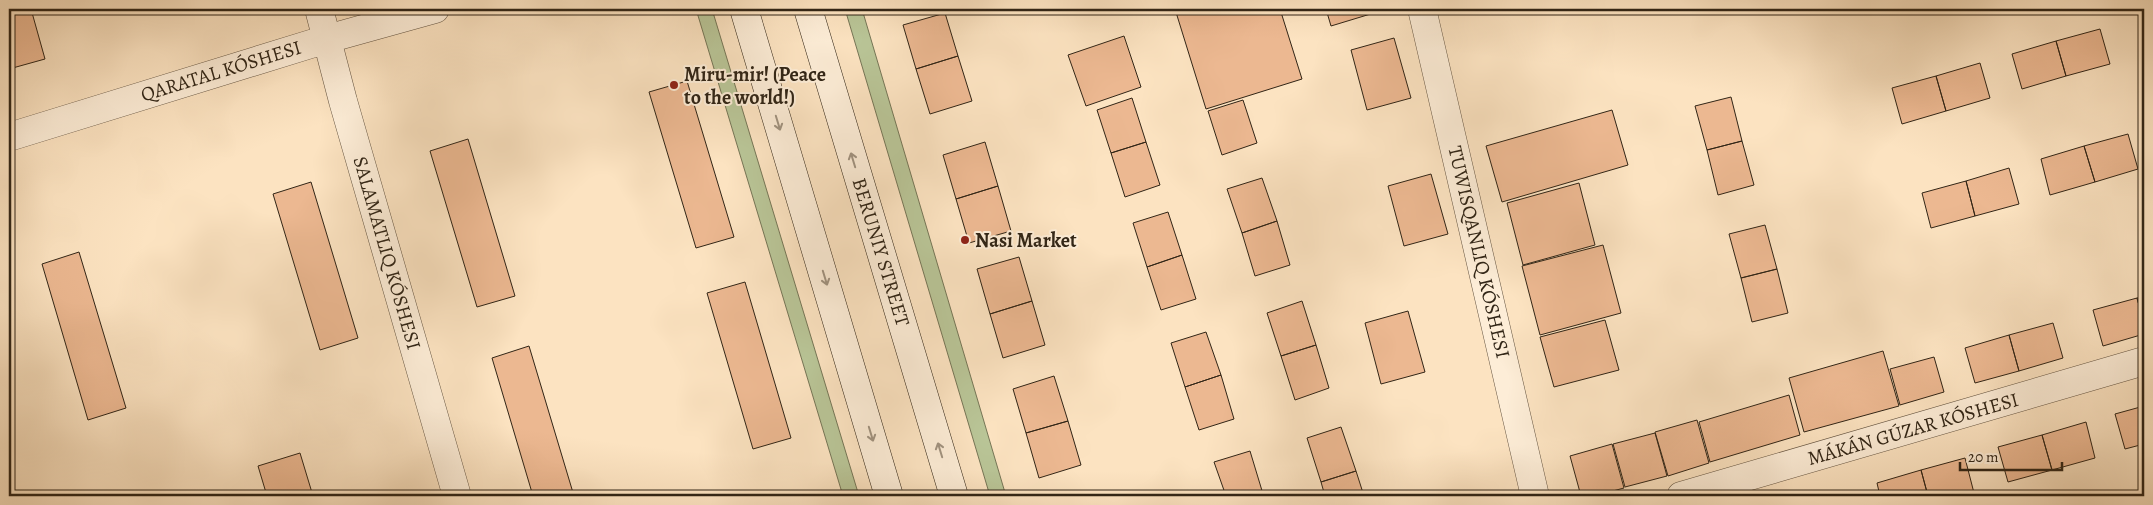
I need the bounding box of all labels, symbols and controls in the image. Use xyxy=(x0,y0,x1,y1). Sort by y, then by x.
street label: QARATAL KÓSHESI xyxy=(137,34,305,108)
place label: Miru-mir! (Peace to the world!) xyxy=(684,61,826,111)
marker: Miru-mir! (Peace to the world!) xyxy=(668,79,680,91)
one-way arrow xyxy=(774,114,784,130)
street label: TUWISQANLIQ KÓSHESI xyxy=(1441,143,1517,361)
one-way arrow xyxy=(848,152,858,168)
street label: SALAMATLIQ KÓSHESI xyxy=(346,153,428,353)
street label: BERUNIY STREET xyxy=(846,174,916,330)
place label: Nasi Market xyxy=(975,227,1077,254)
marker: Nasi Market xyxy=(959,234,971,246)
one-way arrow xyxy=(820,270,830,286)
street label: MÁKÁN GÚZAR KÓSHESI xyxy=(1804,386,2022,472)
one-way arrow xyxy=(866,426,876,442)
scale bar xyxy=(1960,440,2063,472)
one-way arrow xyxy=(935,442,945,458)
text: 20 m xyxy=(1968,447,1999,467)

